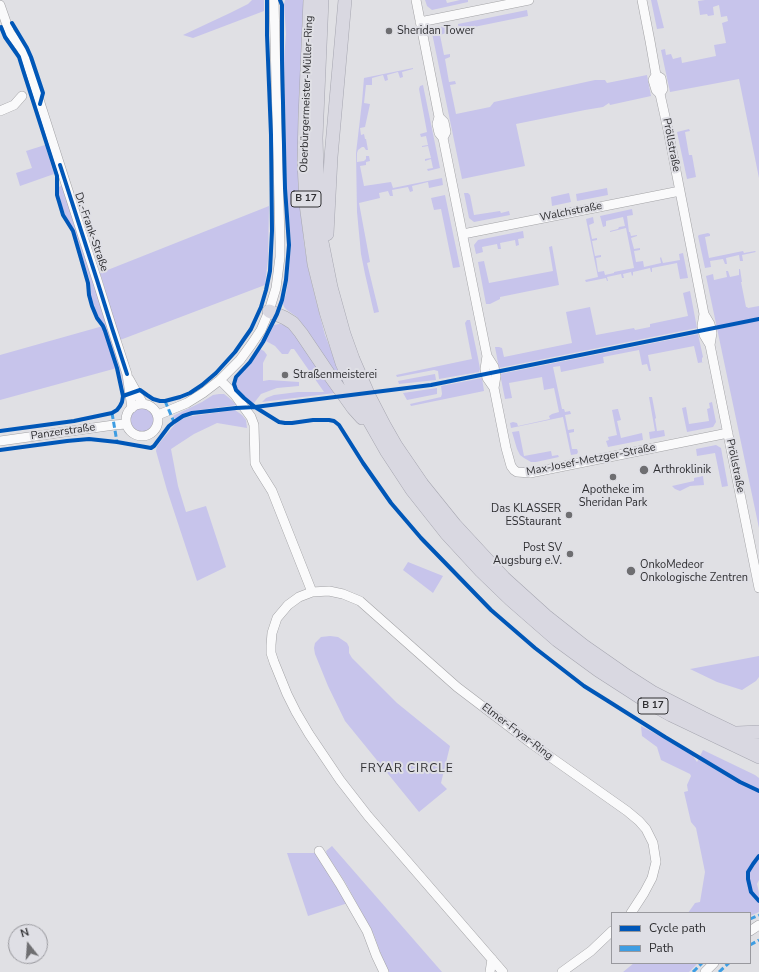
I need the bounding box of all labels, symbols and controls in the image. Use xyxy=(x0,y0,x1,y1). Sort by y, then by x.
street label: Oberbürgermeister-Müller-Ring xyxy=(298,15,316,173)
place label: Sheridan Tower xyxy=(397,24,474,38)
marker: Sheridan Tower xyxy=(384,26,394,36)
street label: Pröllstraße xyxy=(659,117,683,173)
street label: Dr.-Frank-Straße xyxy=(71,191,111,273)
road number: B 17 xyxy=(291,191,321,207)
street label: Walchstraße xyxy=(539,199,603,225)
place label: Straßenmeisterei xyxy=(293,368,377,382)
marker: Straßenmeisterei xyxy=(280,370,290,380)
street label: Panzerstraße xyxy=(30,421,96,443)
street label: Pröllstraße xyxy=(723,438,747,494)
street label: Max-Josef-Metzger-Straße xyxy=(525,441,657,479)
place label: Arthroklinik xyxy=(653,463,711,477)
marker: Arthroklinik xyxy=(638,464,650,476)
marker: Apotheke im Sheridan Park xyxy=(608,472,618,482)
place label: Apotheke im Sheridan Park xyxy=(579,483,647,509)
place label: Das KLASSER ESStaurant xyxy=(491,502,561,528)
marker: Das KLASSER ESStaurant xyxy=(564,510,574,520)
place label: Post SV Augsburg e.V. xyxy=(493,541,562,567)
marker: Post SV Augsburg e.V. xyxy=(565,549,575,559)
place label: OnkoMedeor Onkologische Zentren xyxy=(640,558,748,584)
marker: OnkoMedeor Onkologische Zentren xyxy=(625,565,637,577)
road number: B 17 xyxy=(638,698,668,714)
street label: Elmer-Fryar-Ring xyxy=(479,701,555,763)
district label: FRYAR CIRCLE xyxy=(360,762,454,776)
legend xyxy=(611,912,751,964)
text: Cycle path xyxy=(649,920,706,936)
north arrow xyxy=(8,924,48,964)
text: N xyxy=(19,925,31,941)
text: Path xyxy=(649,940,674,956)

